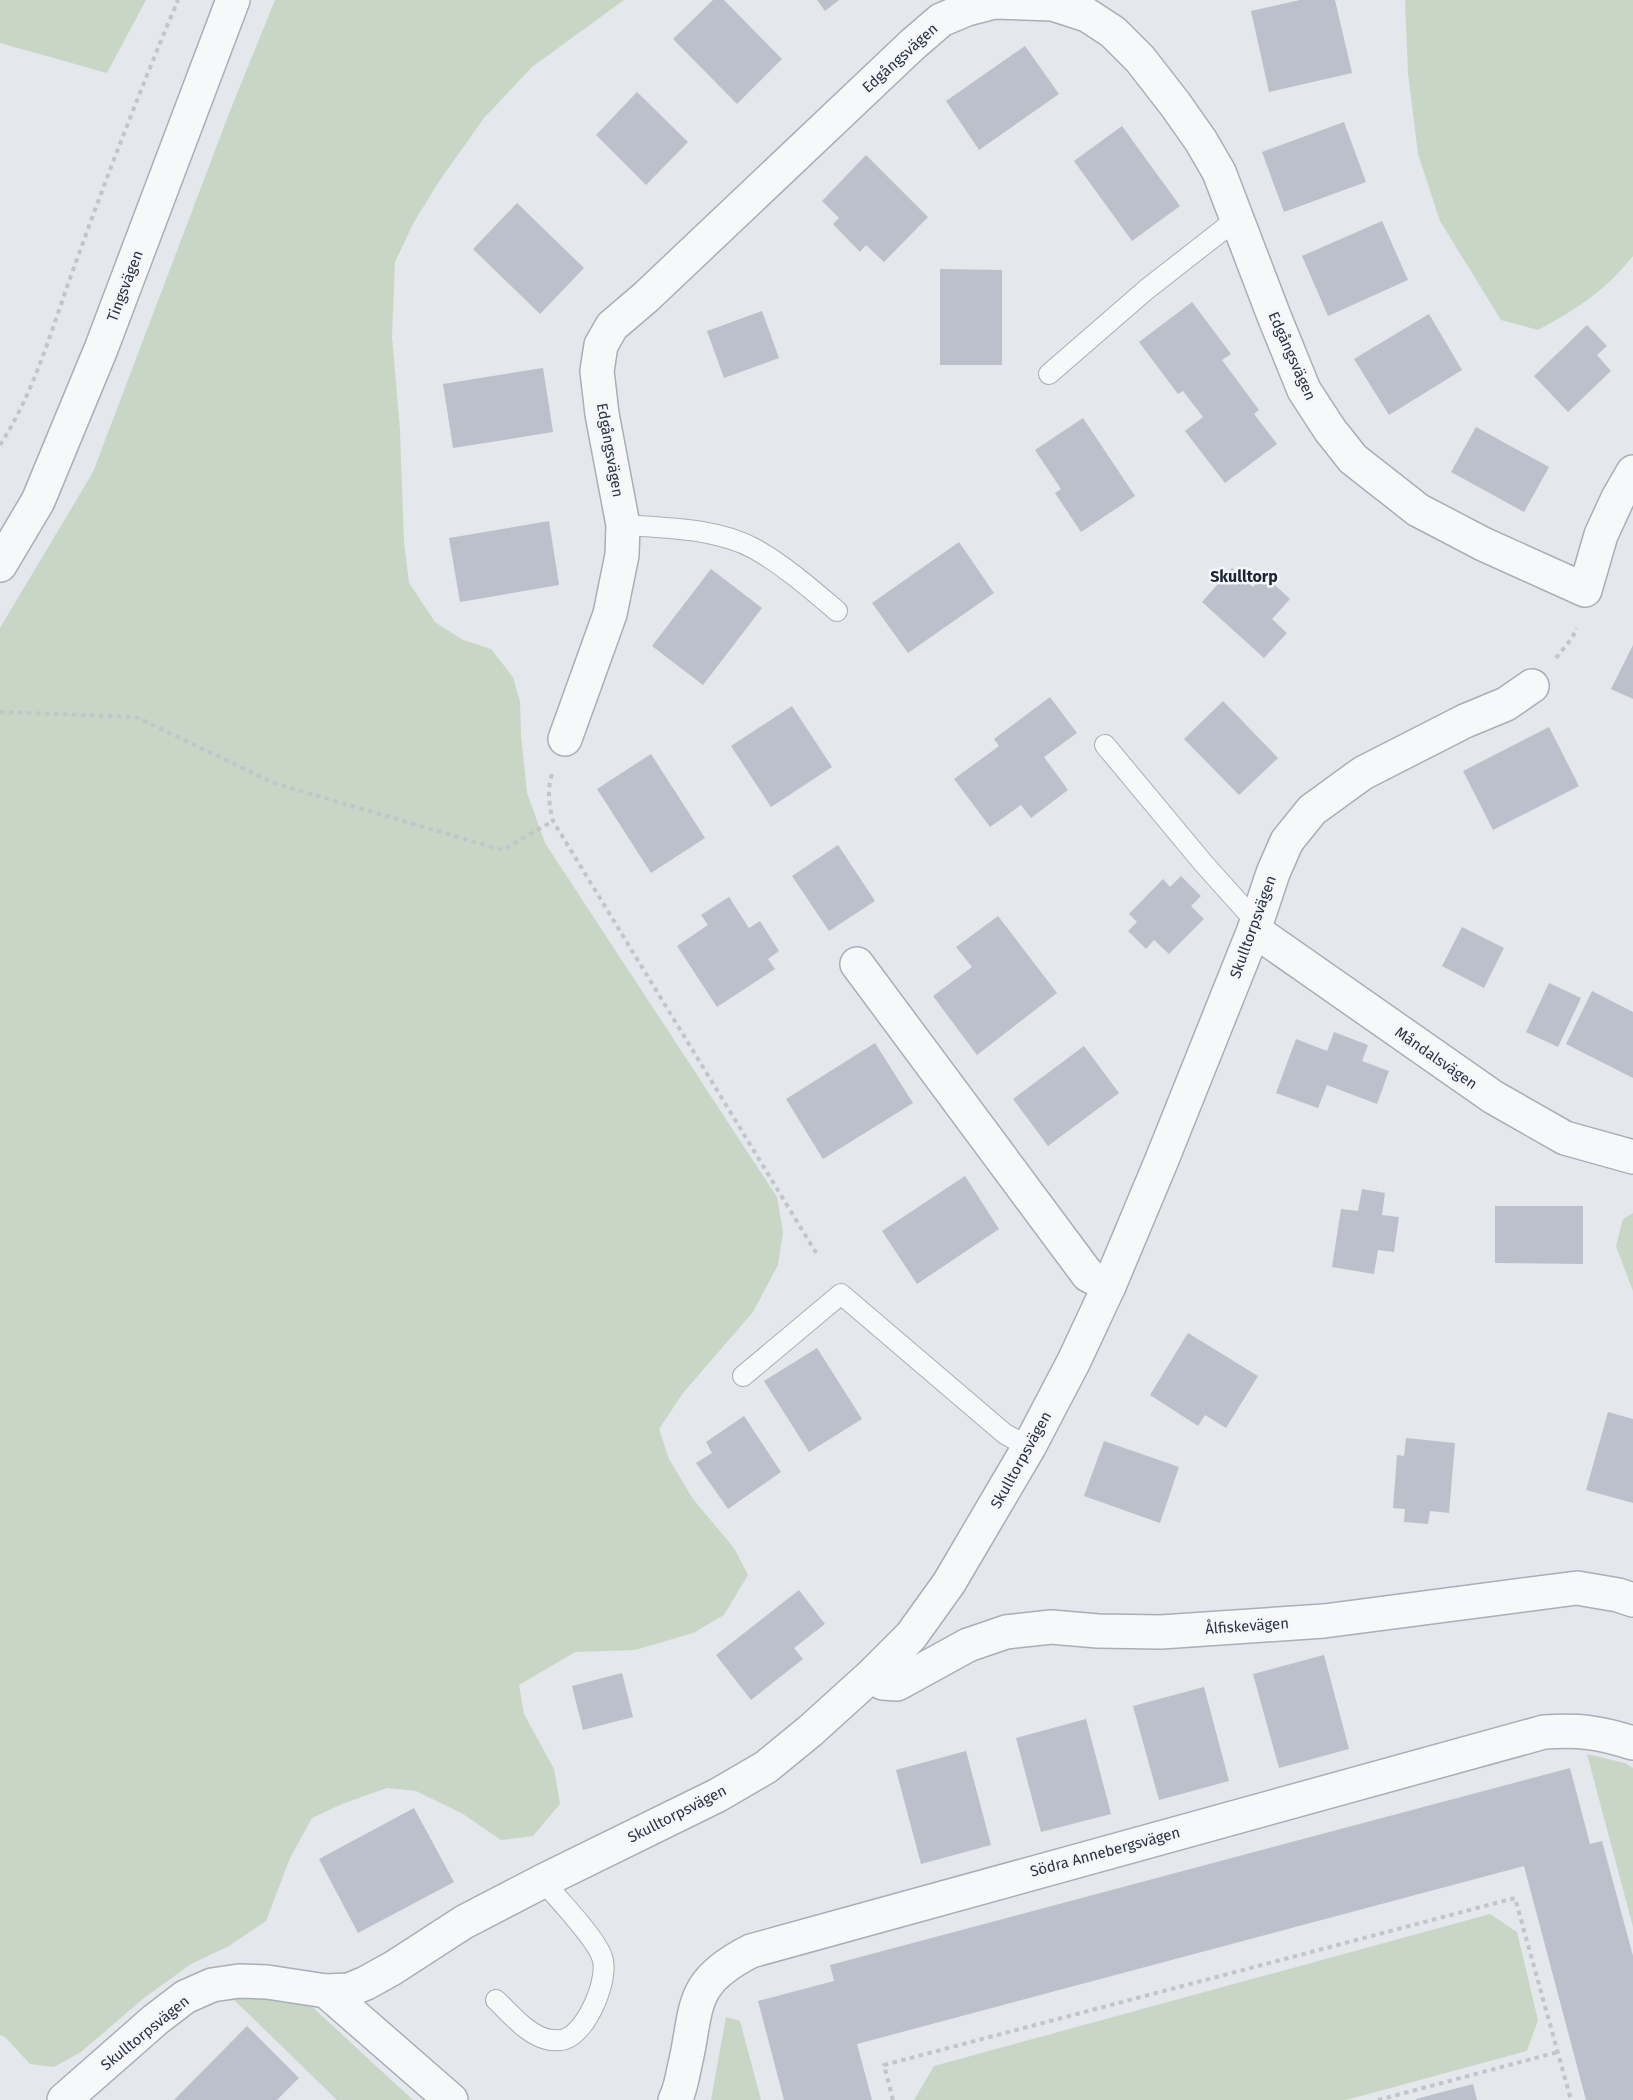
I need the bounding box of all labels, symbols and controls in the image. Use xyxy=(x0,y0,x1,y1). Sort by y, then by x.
street label: Edgångsvägen xyxy=(859,19,941,97)
street label: Tingsvägen xyxy=(103,248,147,324)
street label: Edgångsvägen xyxy=(1264,309,1320,403)
street label: Edgångsvägen xyxy=(593,402,627,498)
district label: Skulltorp xyxy=(1210,567,1278,586)
street label: Skulltorpsvägen xyxy=(1226,873,1280,981)
street label: Måndalsvägen xyxy=(1391,1023,1481,1093)
street label: Skulltorpsvägen xyxy=(987,1408,1055,1512)
street label: Ålfiskevägen xyxy=(1204,1614,1290,1638)
street label: Skulltorpsvägen xyxy=(625,1781,729,1847)
street label: Södra Annebergsvägen xyxy=(1028,1823,1182,1881)
street label: Skulltorpsvägen xyxy=(97,1992,193,2074)

